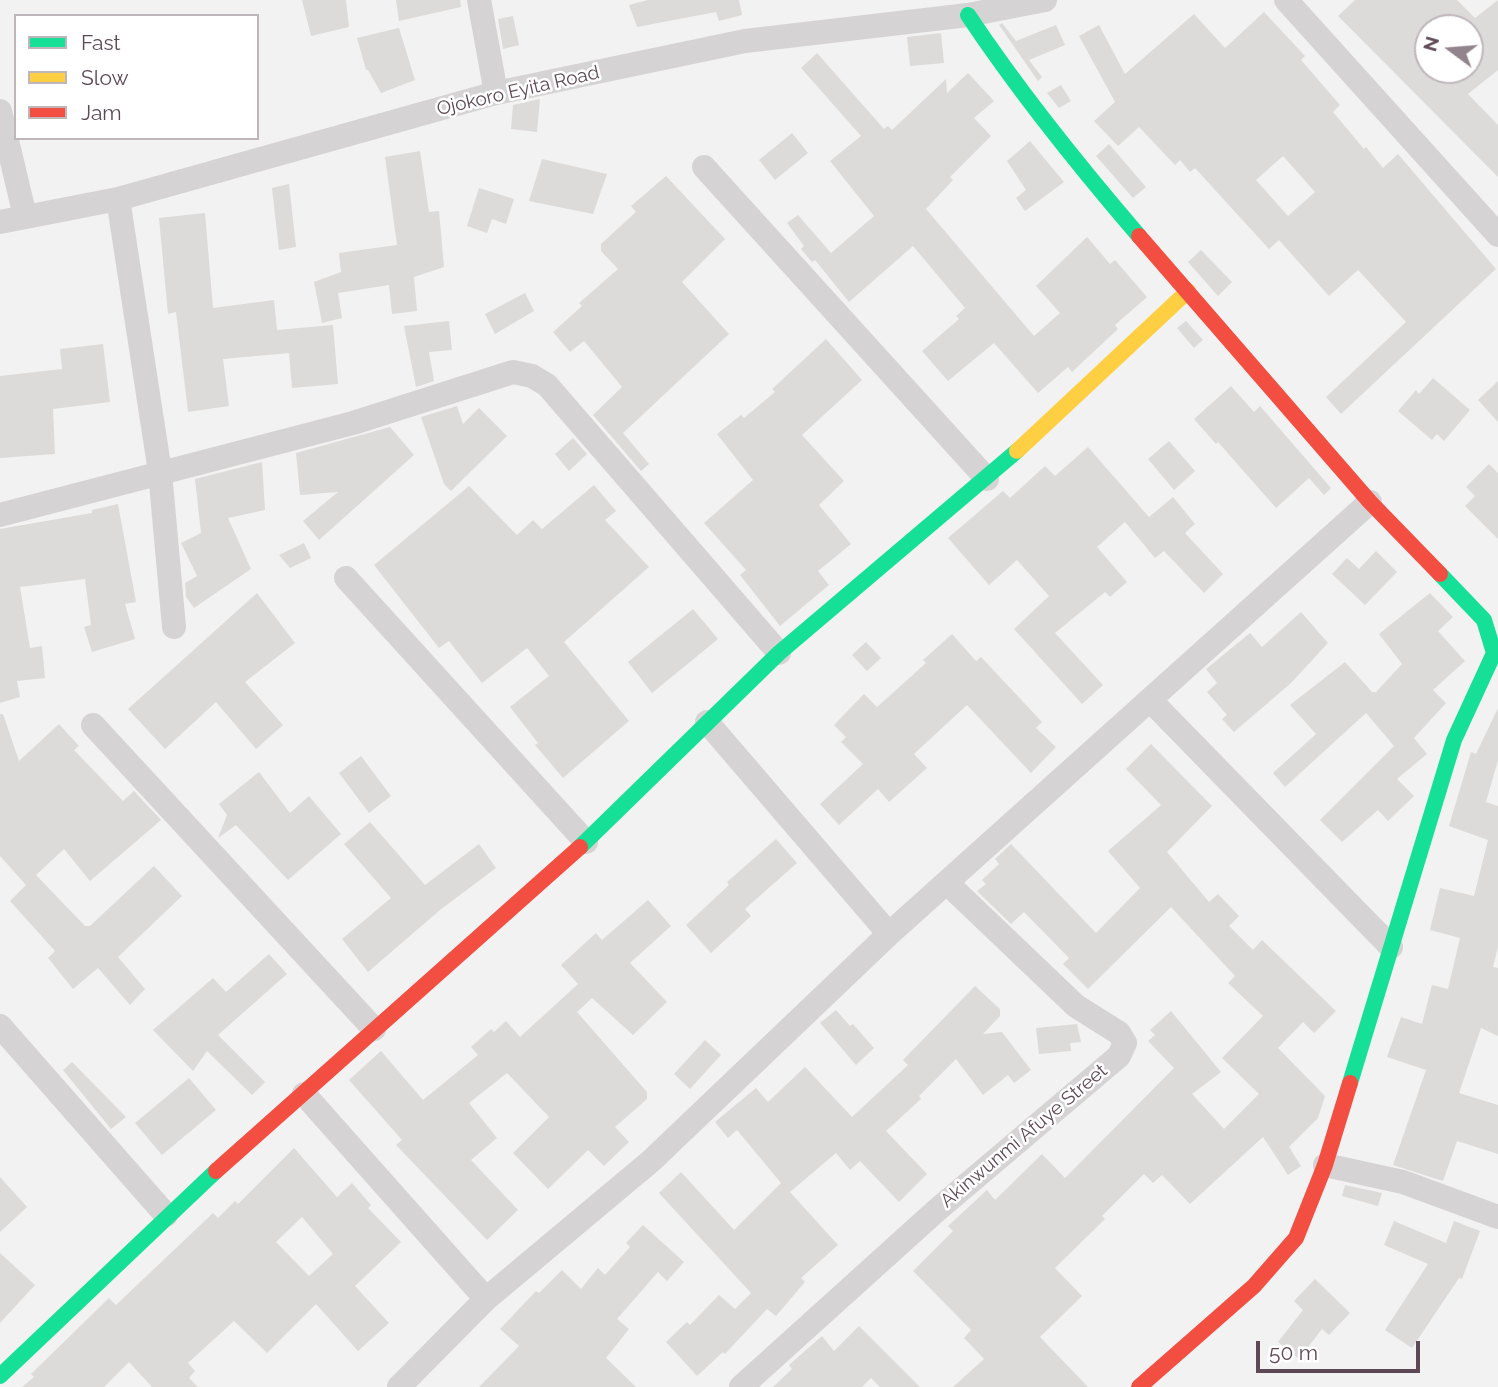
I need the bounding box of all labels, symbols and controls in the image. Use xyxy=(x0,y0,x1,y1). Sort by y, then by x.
legend xyxy=(14,14,259,140)
north arrow xyxy=(1414,14,1484,84)
text: Fast xyxy=(81,30,121,55)
text: N xyxy=(1418,34,1443,54)
street label: Ojokoro Eyita Road xyxy=(435,61,601,121)
text: Slow xyxy=(81,65,129,90)
text: Jam xyxy=(81,100,122,125)
street label: Akinwunmi Afuye Street xyxy=(936,1059,1112,1213)
scale bar xyxy=(1260,1328,1424,1372)
text: 50 m xyxy=(1269,1340,1318,1365)

